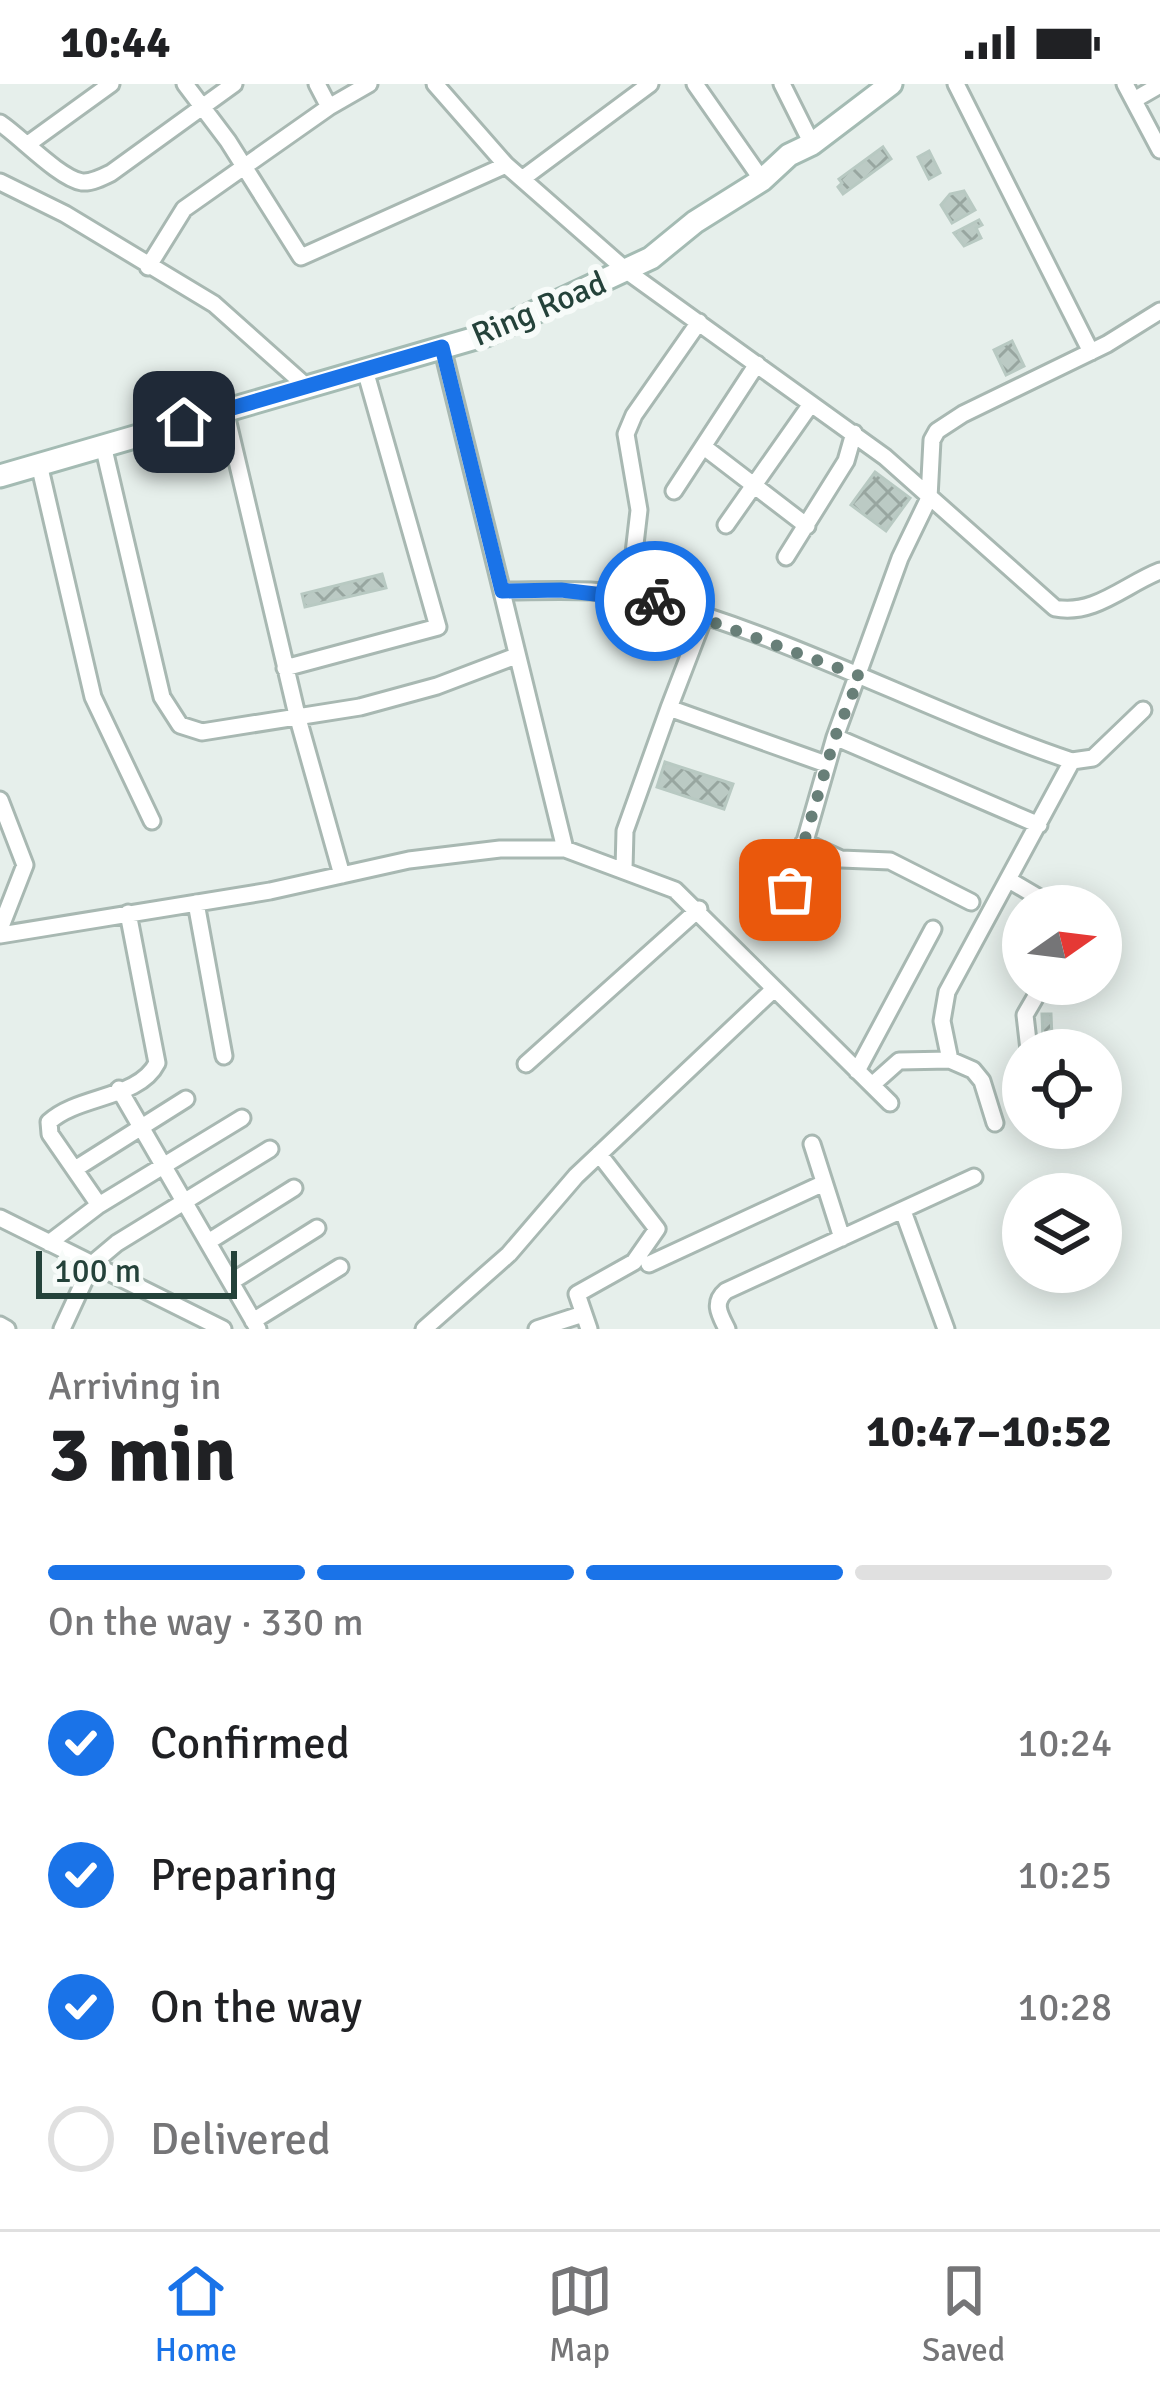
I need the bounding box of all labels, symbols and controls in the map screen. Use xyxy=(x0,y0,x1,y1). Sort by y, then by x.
text: 10:44 xyxy=(60,15,170,70)
street label: Ring Road xyxy=(466,262,612,356)
pin xyxy=(133,371,235,473)
icon: home xyxy=(151,389,217,455)
courier xyxy=(595,541,715,661)
icon: bike xyxy=(622,568,688,634)
pin xyxy=(739,839,841,941)
icon: bag xyxy=(757,857,823,923)
north arrow xyxy=(1002,885,1122,1005)
map controls xyxy=(1002,885,1122,1293)
button: locate xyxy=(1002,1029,1122,1149)
button: layers xyxy=(1002,1173,1122,1293)
scale bar xyxy=(36,1245,237,1298)
text: 100 m xyxy=(54,1251,141,1292)
text: Arriving in xyxy=(48,1362,222,1410)
text: 10:47–10:52 xyxy=(866,1404,1112,1459)
text: 3 min xyxy=(48,1407,236,1503)
text: On the way · 330 m xyxy=(48,1598,364,1646)
icon: check xyxy=(48,1710,114,1776)
text: Confirmed xyxy=(150,1716,350,1771)
text: 10:24 xyxy=(1017,1719,1112,1767)
icon: check xyxy=(48,1842,114,1908)
text: Preparing xyxy=(150,1848,338,1903)
text: 10:25 xyxy=(1017,1851,1112,1899)
icon: check xyxy=(48,1974,114,2040)
text: On the way xyxy=(150,1980,362,2035)
text: 10:28 xyxy=(1017,1983,1112,2031)
text: Delivered xyxy=(150,2112,331,2167)
tab: Home xyxy=(155,2258,237,2371)
tab: Map xyxy=(547,2258,613,2371)
tab: Saved xyxy=(922,2258,1005,2371)

